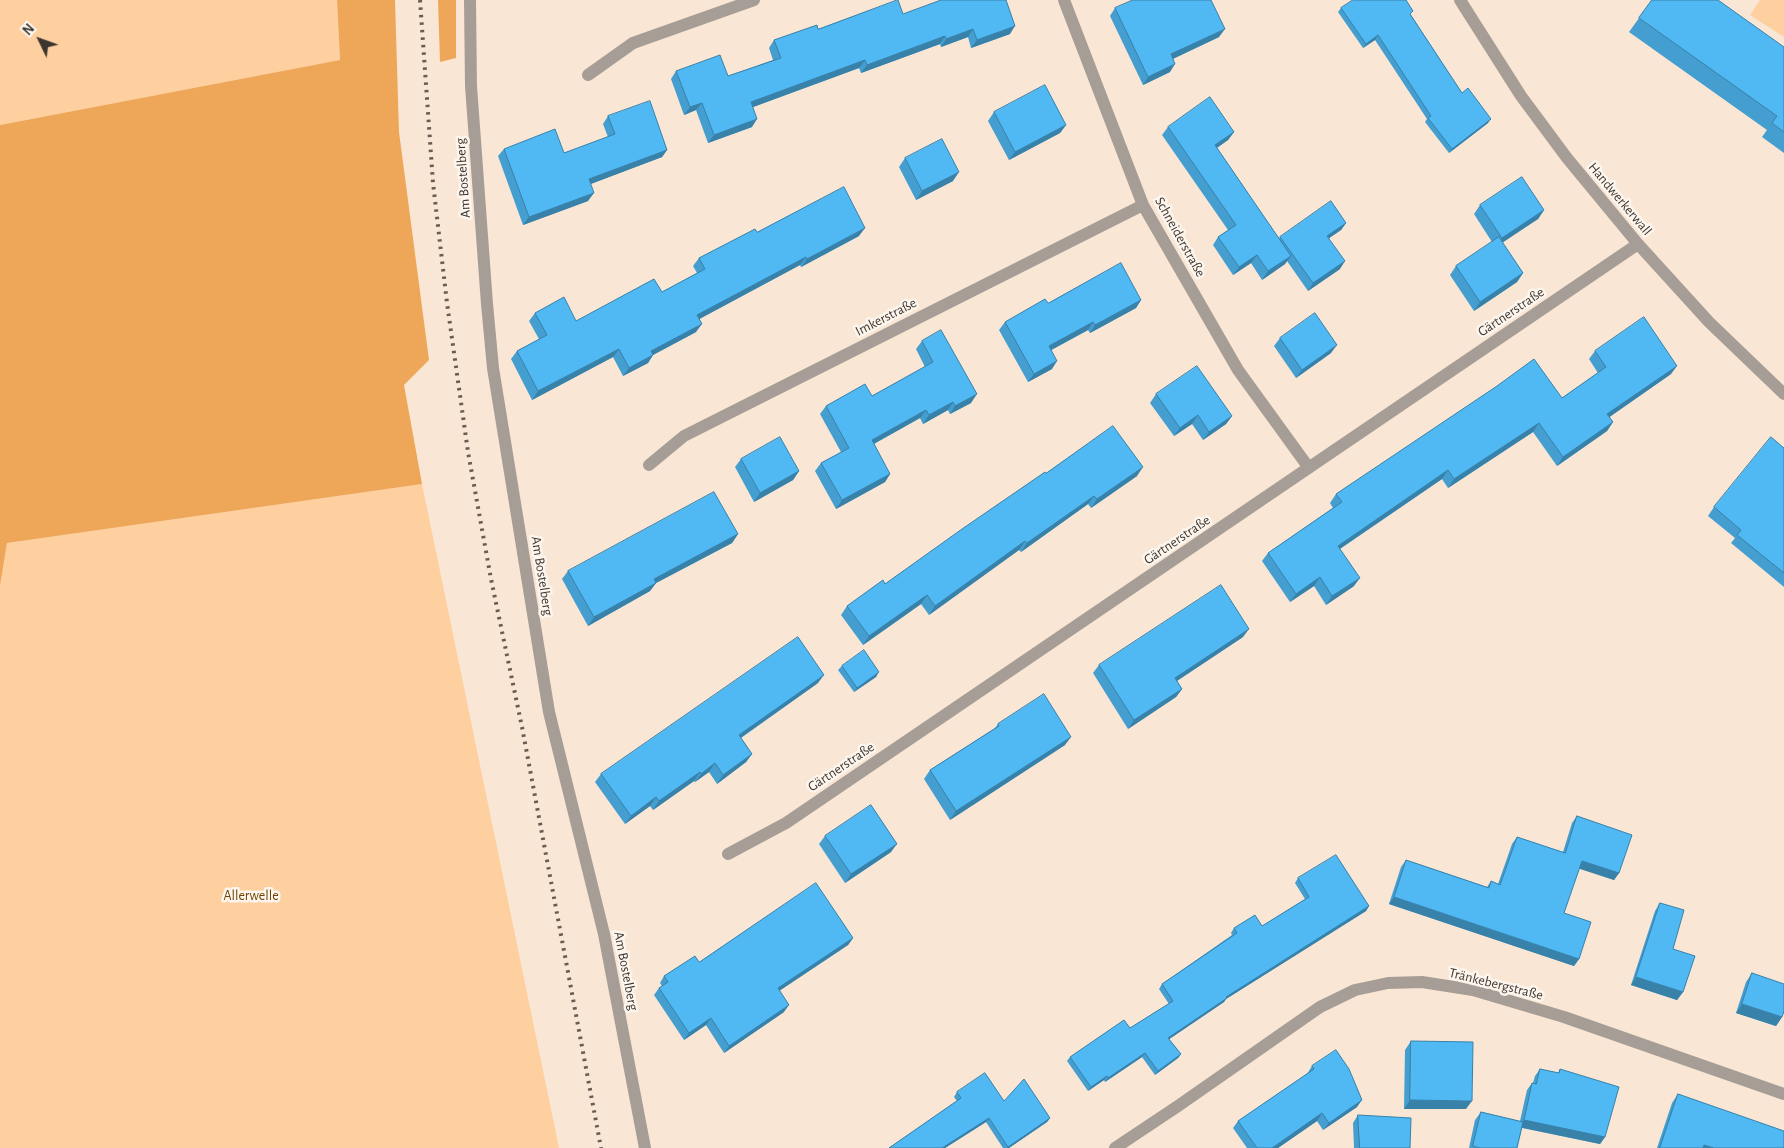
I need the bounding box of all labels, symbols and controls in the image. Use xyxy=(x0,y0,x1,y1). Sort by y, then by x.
north arrow xyxy=(15,15,65,65)
text: N xyxy=(20,22,37,38)
street label: Am Bostelberg xyxy=(452,137,474,219)
street label: Handwerkerwall xyxy=(1585,159,1655,239)
street label: Schneiderstraße xyxy=(1151,194,1209,280)
street label: Gärtnerstraße xyxy=(1475,284,1547,340)
street label: Imkerstraße xyxy=(852,294,920,340)
street label: Gärtnerstraße xyxy=(1141,512,1213,568)
street label: Am Bostelberg xyxy=(527,535,557,617)
street label: Gärtnerstraße xyxy=(805,739,877,795)
park label: Allerwelle xyxy=(223,888,279,904)
street label: Am Bostelberg xyxy=(610,930,642,1012)
street label: Tränkebergstraße xyxy=(1447,964,1545,1004)

